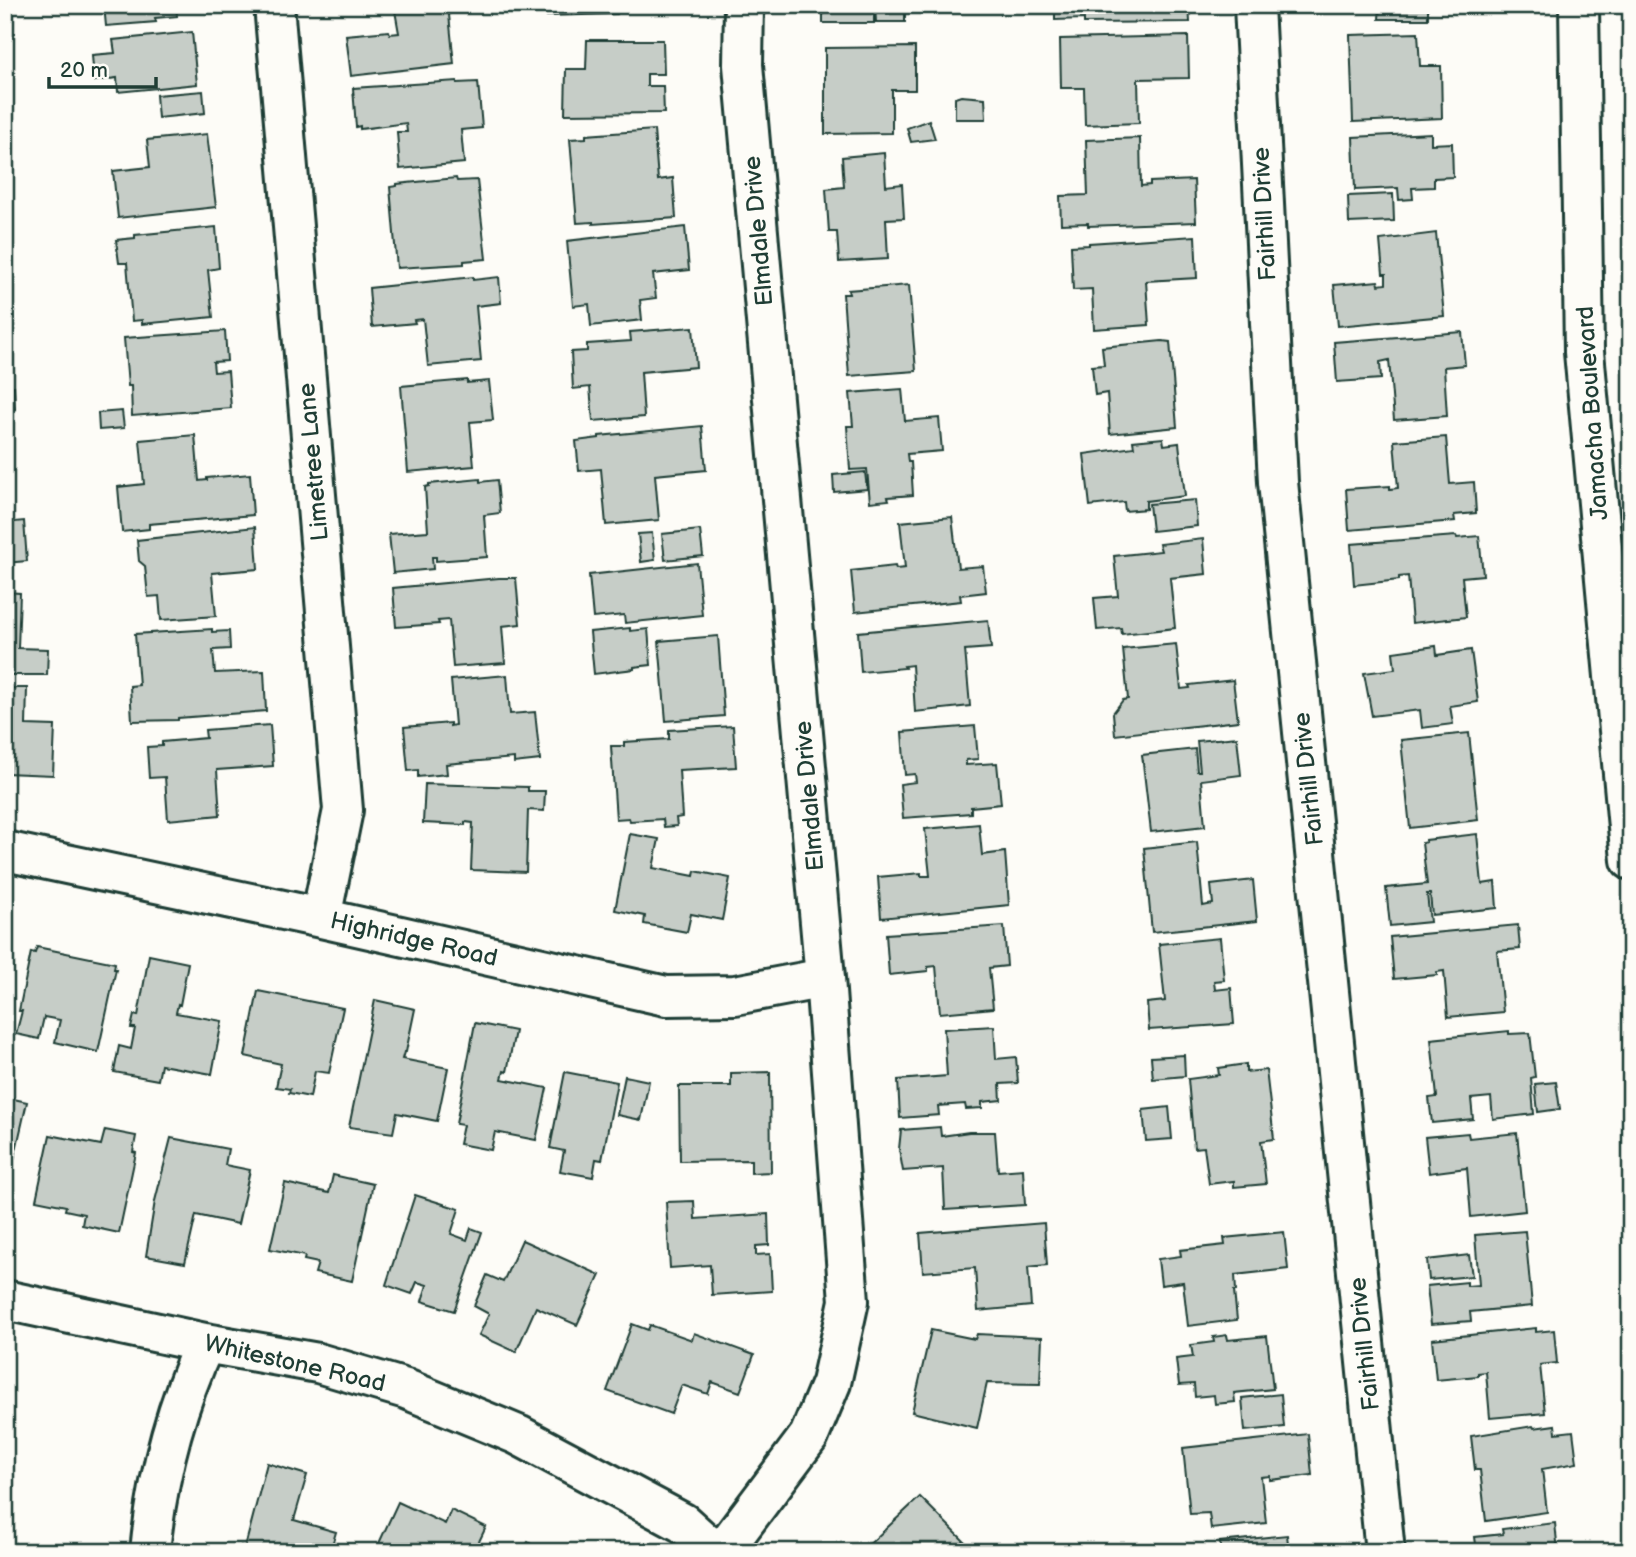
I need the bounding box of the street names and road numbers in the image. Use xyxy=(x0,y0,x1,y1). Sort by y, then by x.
street label: Fairhill Drive xyxy=(1247,146,1282,282)
street label: Elmdale Drive xyxy=(737,155,780,307)
street label: Jamacha Boulevard xyxy=(1571,305,1614,521)
street label: Limetree Lane xyxy=(292,382,335,542)
street label: Fairhill Drive xyxy=(1287,711,1330,847)
street label: Elmdale Drive xyxy=(788,720,831,872)
street label: Highridge Road xyxy=(327,906,500,973)
street label: Fairhill Drive xyxy=(1343,1276,1386,1412)
street label: Whitestone Road xyxy=(201,1329,388,1398)

